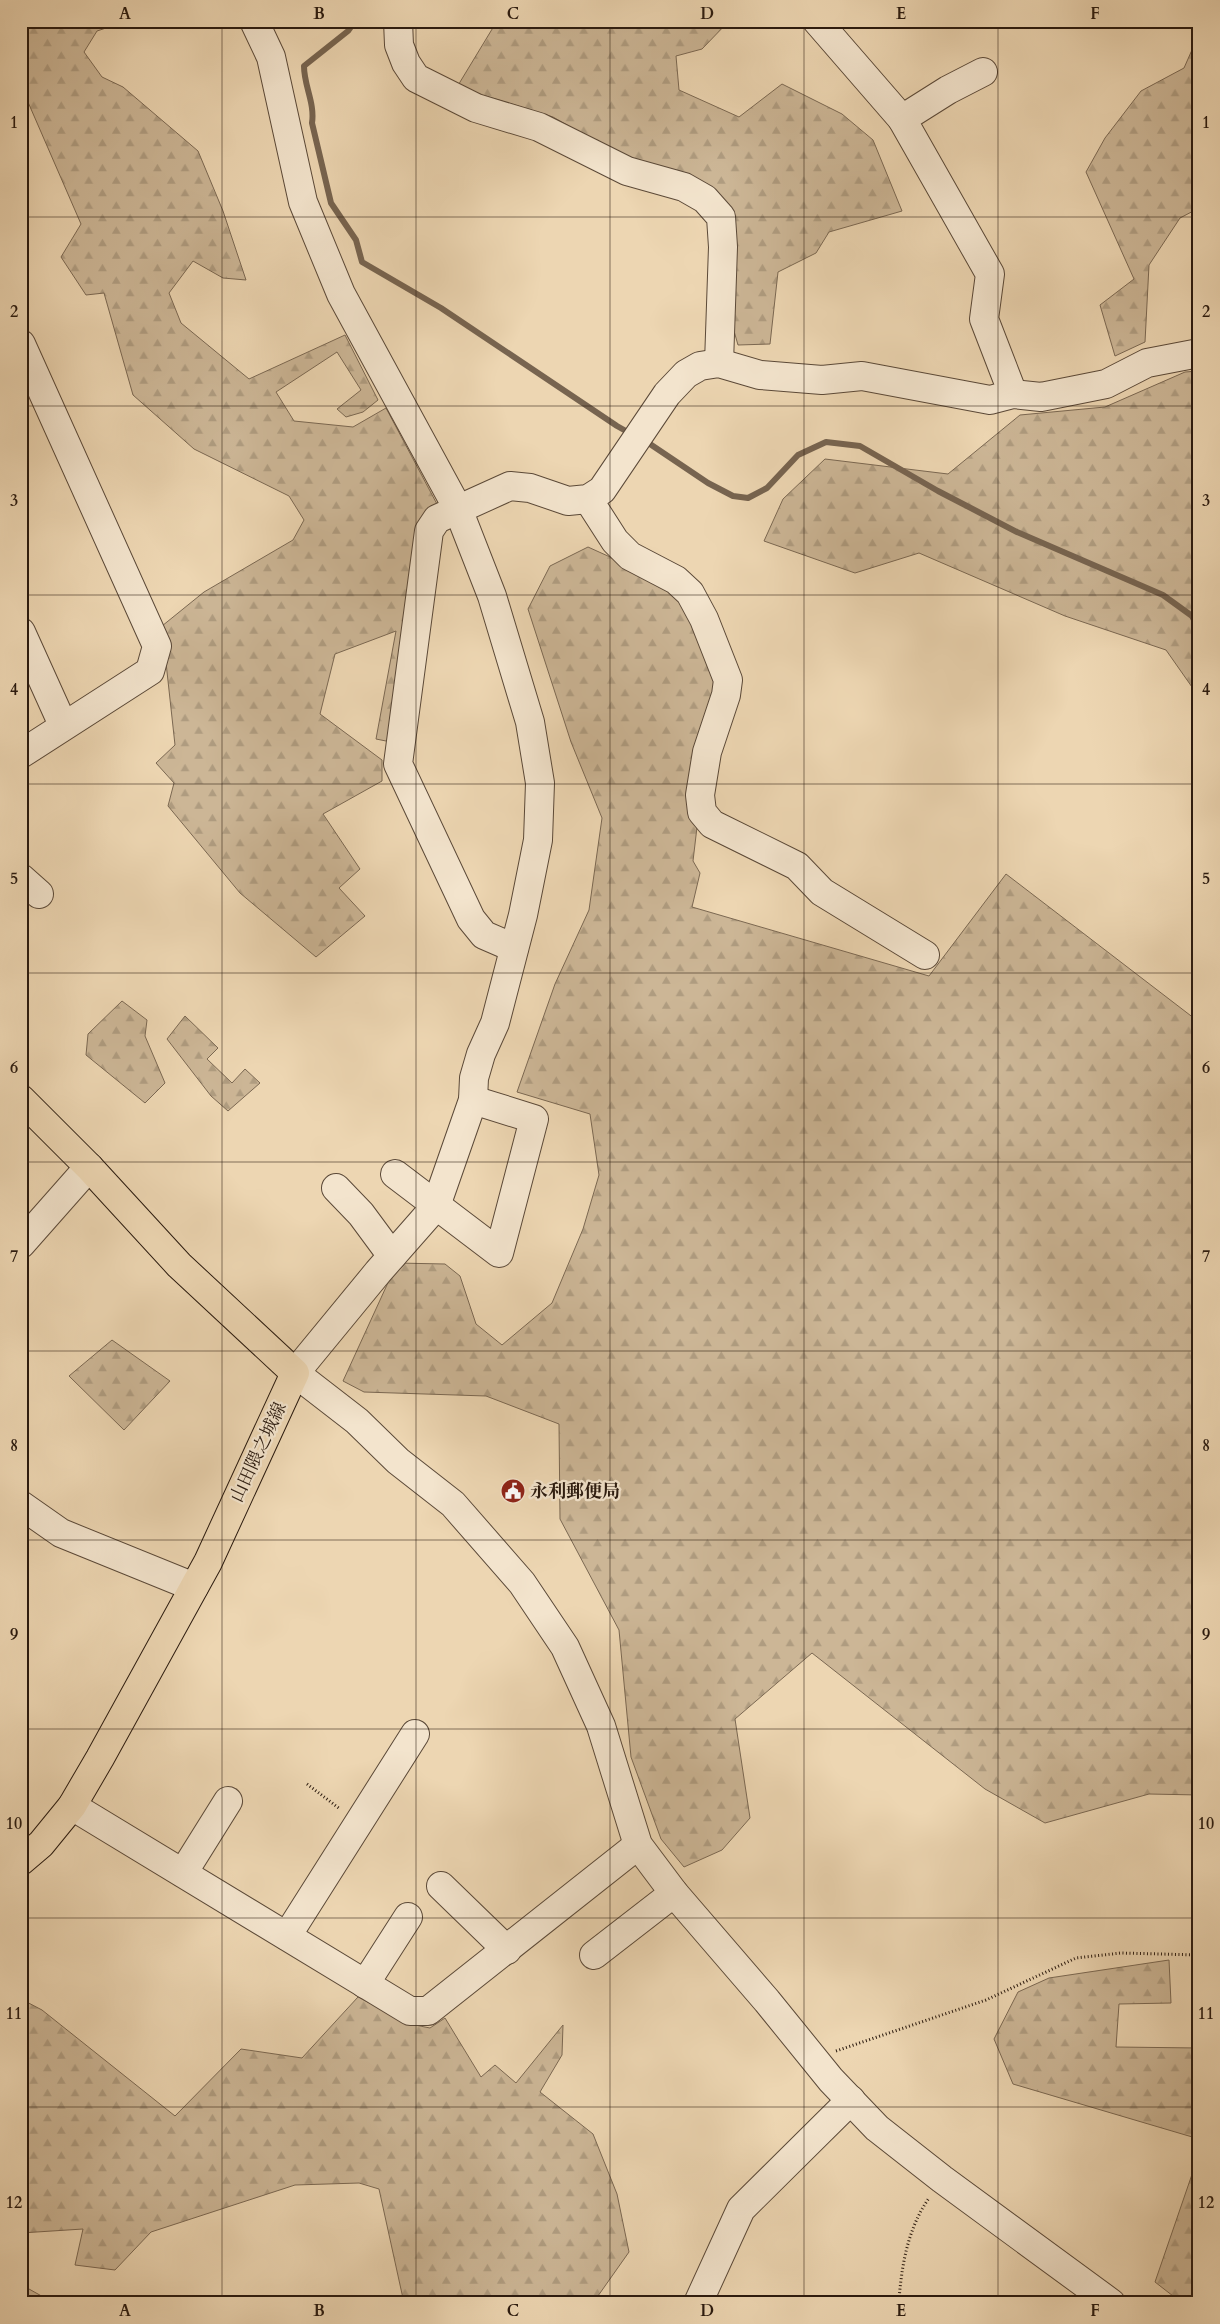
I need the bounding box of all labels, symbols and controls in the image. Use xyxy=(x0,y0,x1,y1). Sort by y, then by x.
text: A xyxy=(119,3,131,25)
text: B xyxy=(313,3,325,25)
text: C xyxy=(507,3,519,25)
text: D xyxy=(700,3,714,25)
text: E xyxy=(896,3,906,25)
text: F xyxy=(1090,3,1100,25)
text: 1 xyxy=(10,112,18,134)
text: 1 xyxy=(1202,112,1210,134)
text: 2 xyxy=(10,301,18,323)
text: 2 xyxy=(1202,301,1210,323)
text: 3 xyxy=(10,490,18,512)
text: 3 xyxy=(1202,490,1210,512)
text: 4 xyxy=(10,679,18,701)
text: 4 xyxy=(1202,679,1210,701)
text: 5 xyxy=(10,868,18,890)
text: 5 xyxy=(1202,868,1210,890)
text: 6 xyxy=(10,1057,18,1079)
text: 6 xyxy=(1202,1057,1210,1079)
text: 7 xyxy=(10,1246,18,1268)
text: 7 xyxy=(1202,1246,1210,1268)
street label: 山田隈之城線 xyxy=(224,1398,293,1506)
text: 8 xyxy=(10,1435,18,1457)
text: 8 xyxy=(1202,1435,1210,1457)
public building icon: 永利郵便局 xyxy=(500,1478,526,1504)
place label: 永利郵便局 xyxy=(530,1479,620,1504)
text: 9 xyxy=(10,1624,18,1646)
text: 9 xyxy=(1202,1624,1210,1646)
text: 10 xyxy=(6,1813,22,1835)
text: 10 xyxy=(1198,1813,1214,1835)
text: 11 xyxy=(6,2003,22,2025)
text: 11 xyxy=(1198,2003,1214,2025)
text: 12 xyxy=(6,2192,22,2214)
text: 12 xyxy=(1198,2192,1214,2214)
text: A xyxy=(119,2300,131,2322)
text: B xyxy=(313,2300,325,2322)
text: C xyxy=(507,2300,519,2322)
text: D xyxy=(700,2300,714,2322)
text: E xyxy=(896,2300,906,2322)
text: F xyxy=(1090,2300,1100,2322)

